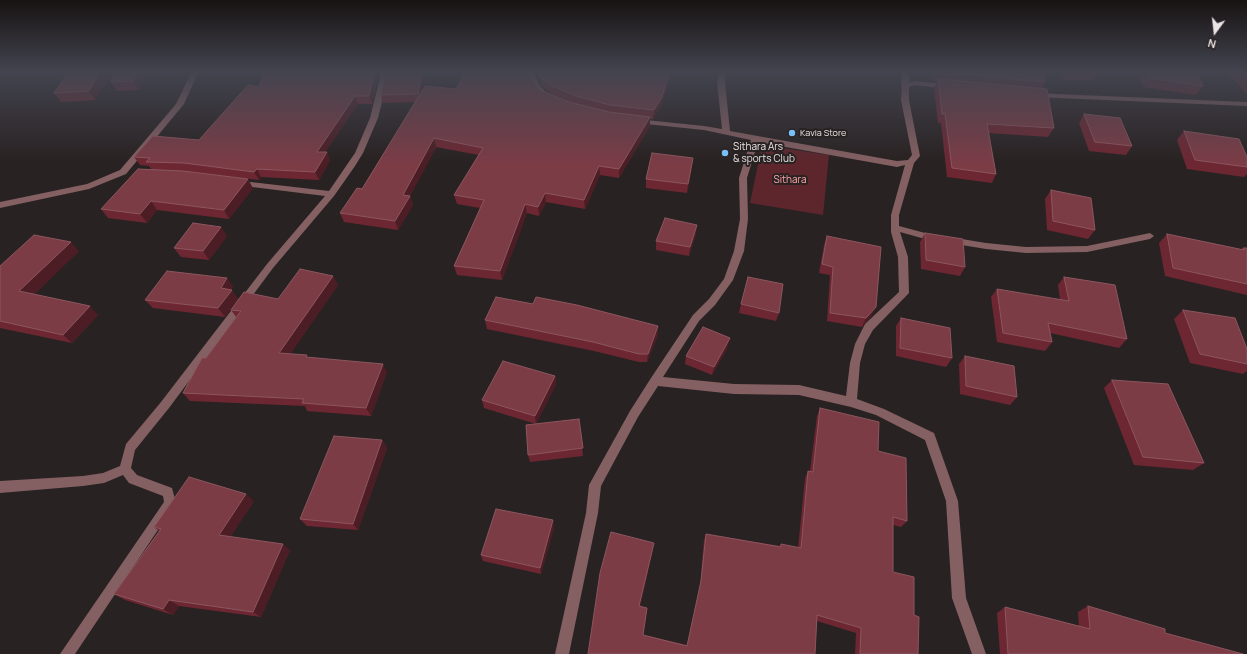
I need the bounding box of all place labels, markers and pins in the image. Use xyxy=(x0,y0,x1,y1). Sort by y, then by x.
marker: Kavia Store xyxy=(787,128,797,138)
place label: Kavia Store xyxy=(800,128,846,138)
place label: Sithara Ars & sports Club xyxy=(733,141,795,164)
marker: Sithara Ars & sports Club xyxy=(720,148,730,158)

